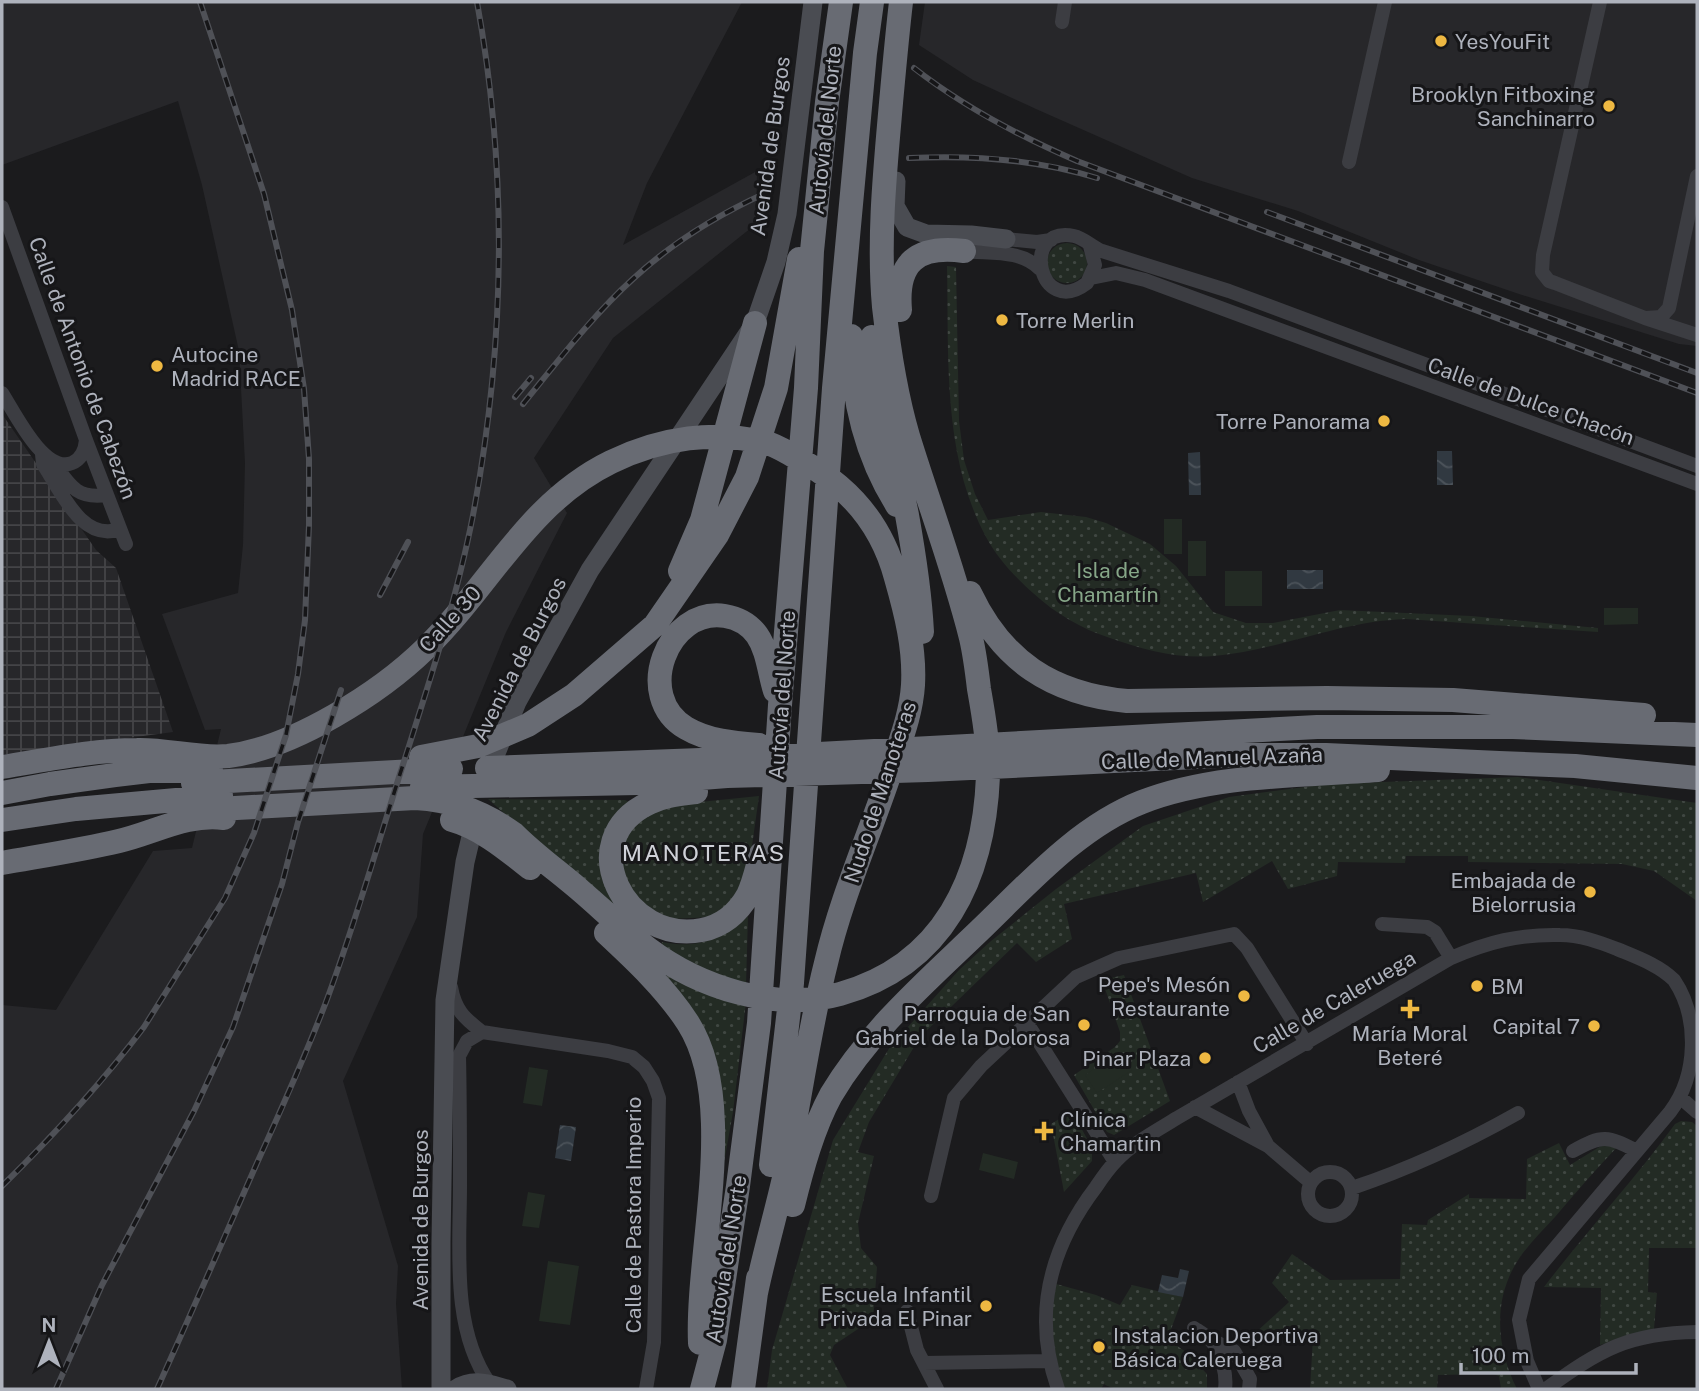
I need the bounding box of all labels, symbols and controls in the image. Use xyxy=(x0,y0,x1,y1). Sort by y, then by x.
place label: YesYouFit xyxy=(1455,29,1550,54)
marker: YesYouFit xyxy=(1433,33,1449,49)
street label: Autovía del Norte xyxy=(804,44,846,216)
street label: Avenida de Burgos xyxy=(745,55,795,237)
place label: Brooklyn Fitboxing Sanchinarro xyxy=(1411,82,1595,131)
marker: Brooklyn Fitboxing Sanchinarro xyxy=(1601,98,1617,114)
street label: Calle de Antonio de Cabezón xyxy=(24,233,142,503)
place label: Torre Merlin xyxy=(1016,308,1134,333)
marker: Torre Merlin xyxy=(994,312,1010,328)
place label: Autocine Madrid RACE xyxy=(171,342,301,391)
street label: Calle de Dulce Chacón xyxy=(1424,352,1638,450)
marker: Autocine Madrid RACE xyxy=(149,358,165,374)
place label: Torre Panorama xyxy=(1216,409,1370,434)
marker: Torre Panorama xyxy=(1376,413,1392,429)
park label: Isla de Chamartín xyxy=(1057,558,1159,607)
street label: Avenida de Burgos xyxy=(467,573,571,745)
street label: Calle 30 xyxy=(414,581,486,657)
street label: Autovía del Norte xyxy=(764,609,800,781)
street label: Nudo de Manoteras xyxy=(839,698,921,886)
street label: Calle de Manuel Azaña xyxy=(1101,742,1323,774)
district label: MANOTERAS xyxy=(622,839,786,866)
place label: Embajada de Bielorrusia xyxy=(1451,868,1576,917)
marker: Embajada de Bielorrusia xyxy=(1582,884,1598,900)
street label: Calle de Caleruega xyxy=(1248,945,1420,1059)
place label: Pepe's Mesón Restaurante xyxy=(1098,972,1230,1021)
place label: BM xyxy=(1491,974,1524,999)
marker: BM xyxy=(1469,978,1485,994)
marker: Pepe's Mesón Restaurante xyxy=(1236,988,1252,1004)
place label: Parroquia de San Gabriel de la Dolorosa xyxy=(855,1001,1070,1050)
marker: María Moral Beteré xyxy=(1402,1001,1418,1017)
place label: Capital 7 xyxy=(1493,1014,1580,1039)
marker: Parroquia de San Gabriel de la Dolorosa xyxy=(1076,1017,1092,1033)
marker: Capital 7 xyxy=(1586,1018,1602,1034)
place label: María Moral Beteré xyxy=(1352,1021,1468,1070)
place label: Pinar Plaza xyxy=(1082,1046,1191,1071)
marker: Pinar Plaza xyxy=(1197,1050,1213,1066)
street label: Calle de Pastora Imperio xyxy=(621,1097,646,1333)
place label: Clínica Chamartin xyxy=(1060,1107,1161,1156)
marker: Clínica Chamartin xyxy=(1034,1121,1054,1141)
street label: Avenida de Burgos xyxy=(408,1129,433,1311)
street label: Autovía del Norte xyxy=(700,1173,752,1345)
place label: Escuela Infantil Privada El Pinar xyxy=(819,1282,972,1331)
marker: Escuela Infantil Privada El Pinar xyxy=(978,1298,994,1314)
north arrow xyxy=(14,1307,84,1377)
text: N xyxy=(42,1314,56,1336)
place label: Instalacion Deportiva Básica Caleruega xyxy=(1113,1323,1319,1372)
scale bar xyxy=(1461,1332,1636,1376)
marker: Instalacion Deportiva Básica Caleruega xyxy=(1091,1339,1107,1355)
text: 100 m xyxy=(1472,1343,1529,1368)

